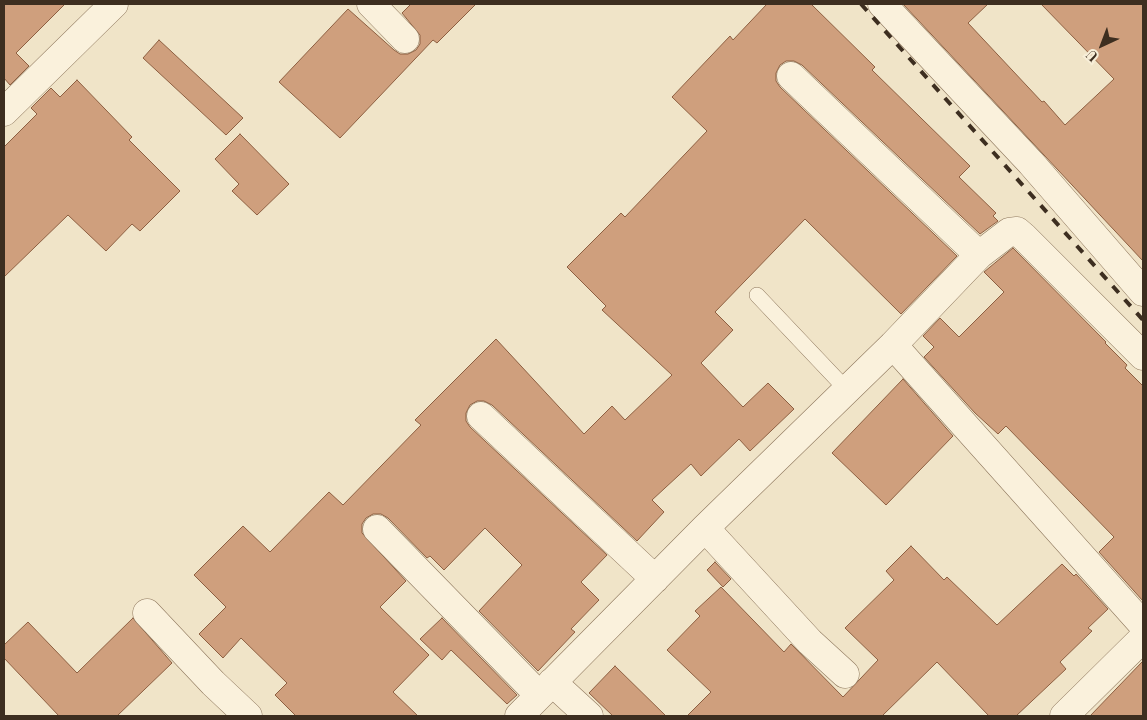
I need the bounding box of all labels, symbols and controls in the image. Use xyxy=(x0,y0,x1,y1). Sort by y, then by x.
north arrow xyxy=(1077,20,1127,70)
text: U xyxy=(1081,46,1101,67)

